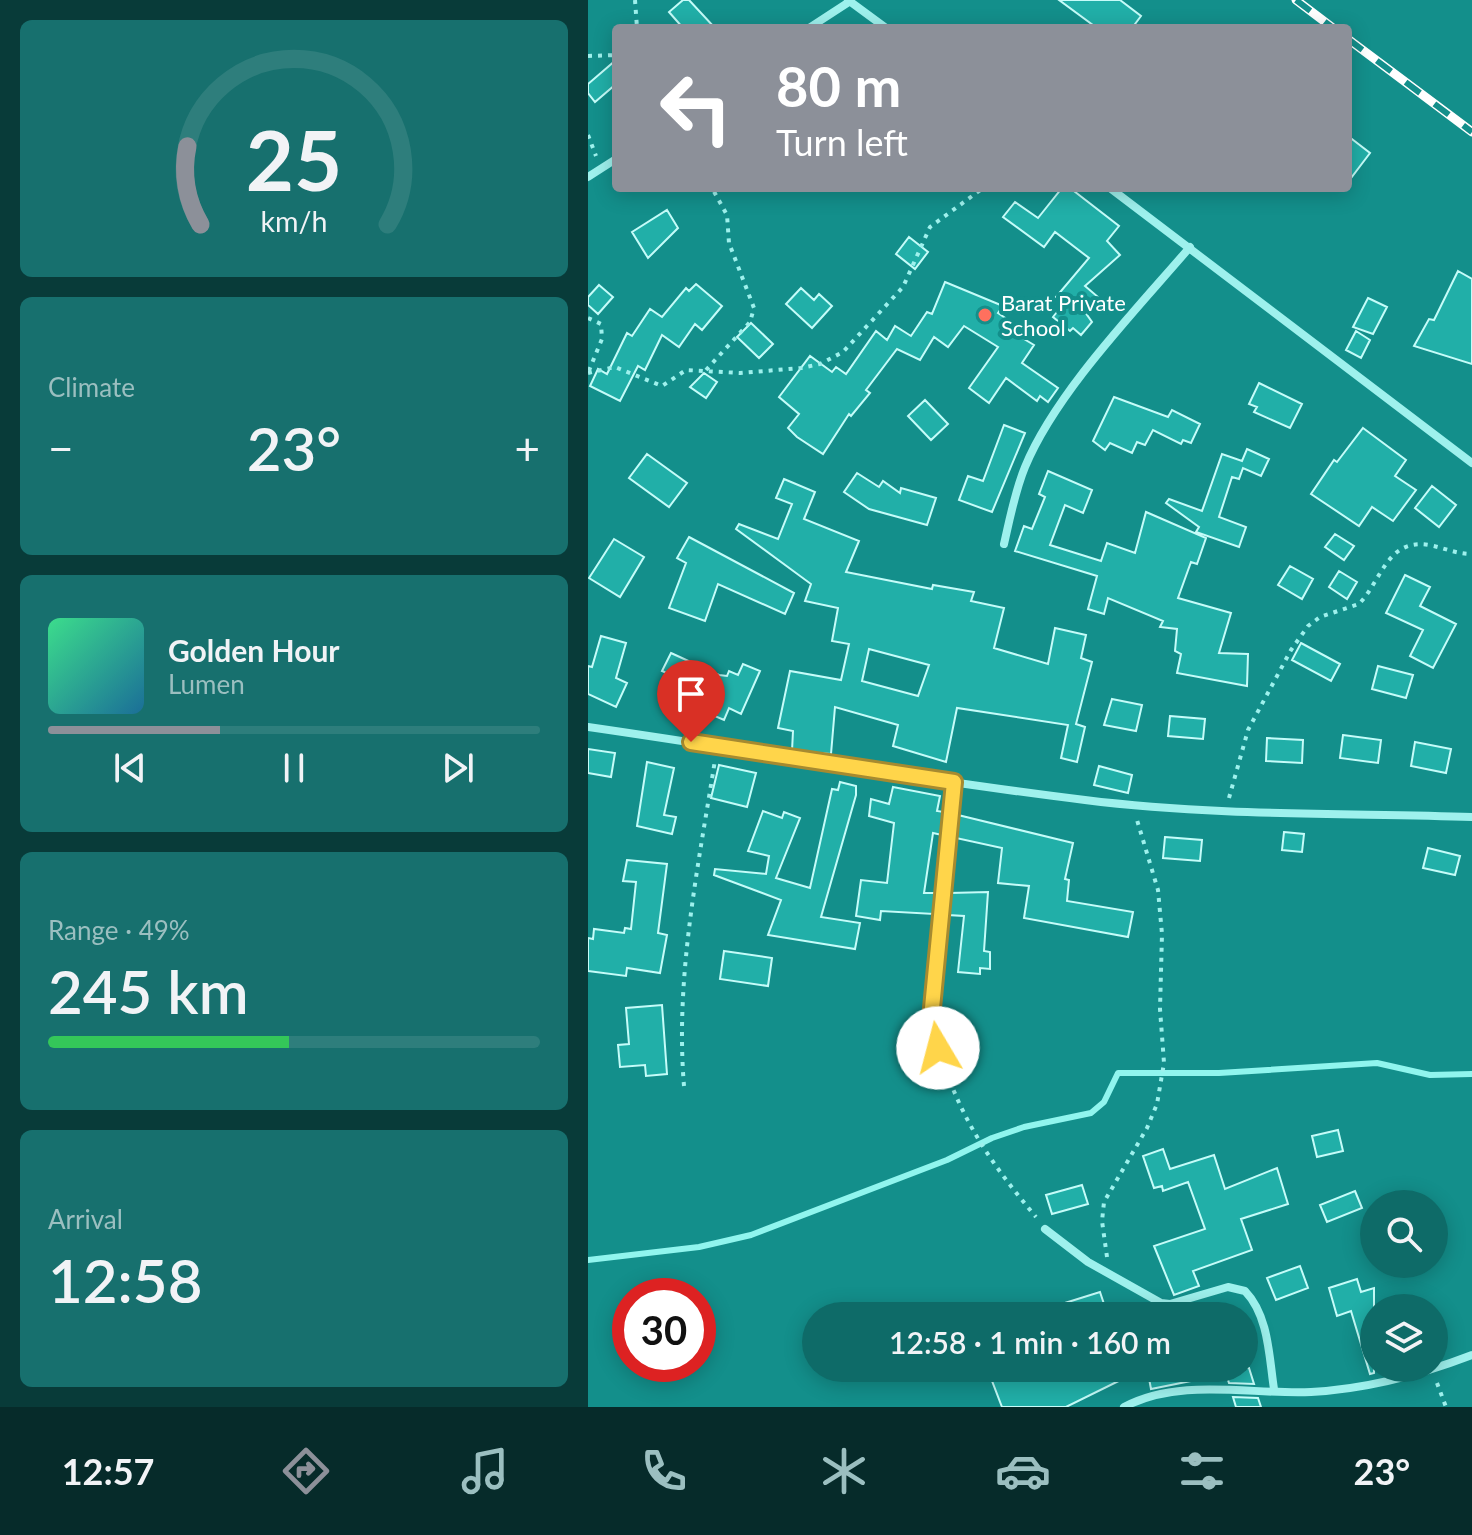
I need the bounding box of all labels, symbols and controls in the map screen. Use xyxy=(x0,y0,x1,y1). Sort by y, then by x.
text: 80 m xyxy=(776,52,901,119)
icon: left xyxy=(644,56,748,160)
text: 25 xyxy=(246,108,342,208)
text: Turn left xyxy=(776,120,908,164)
text: km/h xyxy=(261,204,327,238)
place label: Barat Private School xyxy=(1001,289,1126,341)
marker: Barat Private School xyxy=(976,306,994,324)
text: Climate xyxy=(48,371,135,403)
text: 23° xyxy=(247,412,341,484)
text: − xyxy=(48,422,74,474)
text: + xyxy=(514,422,540,474)
text: Golden Hour xyxy=(168,632,340,668)
pin xyxy=(657,660,725,742)
text: Lumen xyxy=(168,668,245,700)
icon: arrive xyxy=(669,672,713,716)
icon: previous xyxy=(108,746,152,790)
icon: pause xyxy=(272,746,316,790)
icon: next xyxy=(436,746,480,790)
text: Range · 49% xyxy=(48,914,190,946)
text: 245 km xyxy=(48,955,249,1027)
position arrow xyxy=(896,1006,980,1090)
map controls xyxy=(1360,1190,1448,1382)
button: search xyxy=(1360,1190,1448,1278)
text: Arrival xyxy=(48,1203,123,1235)
text: 12:58 xyxy=(48,1244,202,1316)
speed limit sign: 30 xyxy=(612,1278,716,1382)
button: layers xyxy=(1360,1294,1448,1382)
text: 12:58 · 1 min · 160 m xyxy=(889,1324,1171,1360)
icon: directions xyxy=(278,1443,334,1499)
icon: music xyxy=(457,1443,513,1499)
icon: phone xyxy=(636,1443,692,1499)
icon: climate xyxy=(816,1443,872,1499)
icon: car xyxy=(995,1443,1051,1499)
icon: filters xyxy=(1174,1443,1230,1499)
text: 12:57 xyxy=(62,1449,154,1493)
text: 23° xyxy=(1354,1449,1410,1493)

